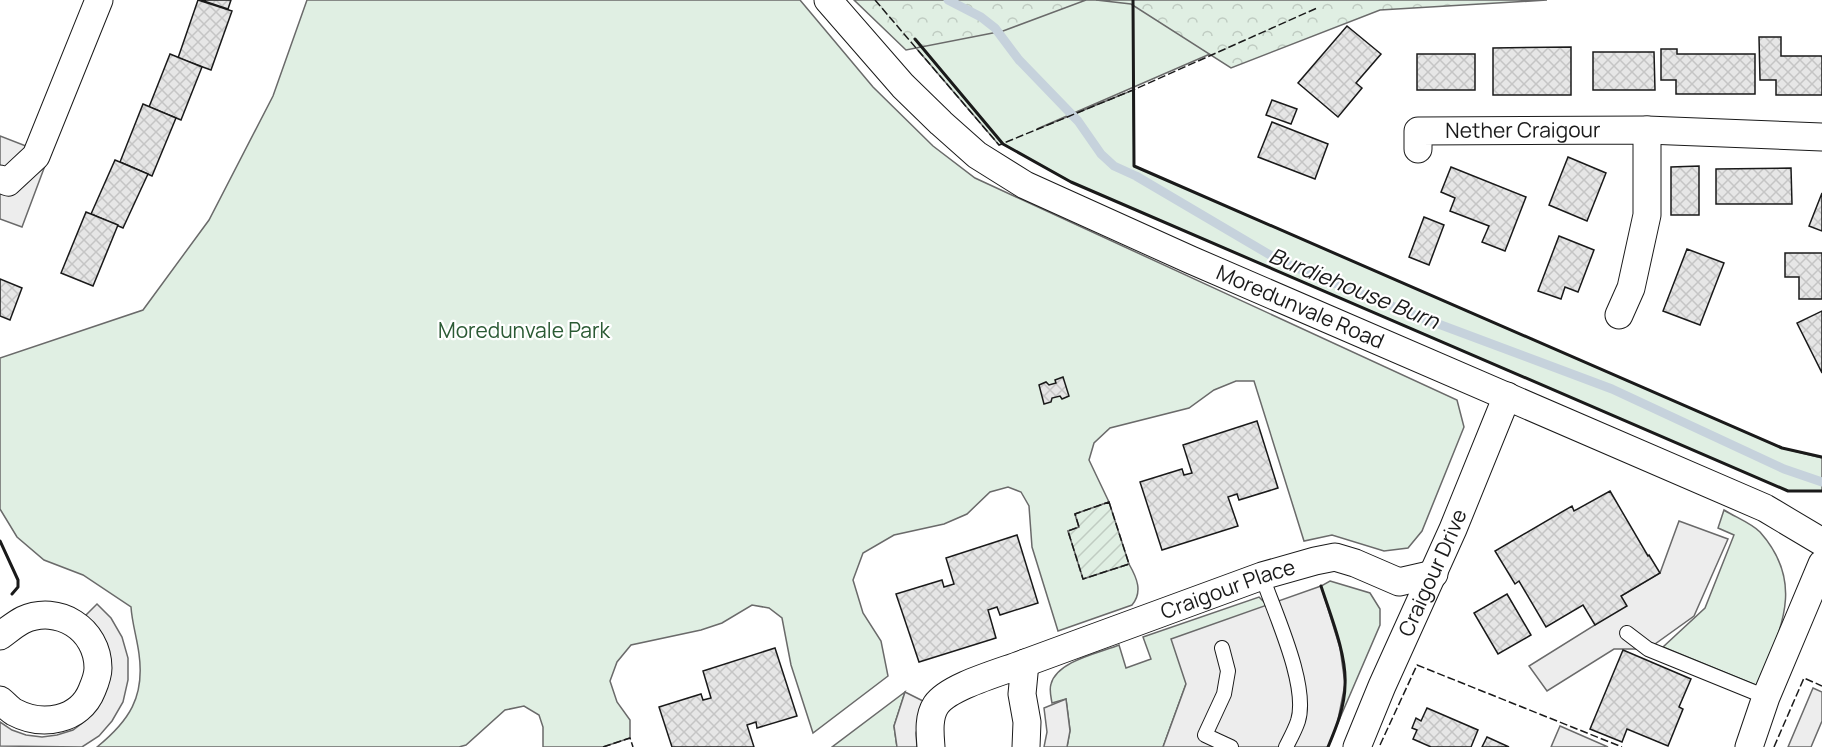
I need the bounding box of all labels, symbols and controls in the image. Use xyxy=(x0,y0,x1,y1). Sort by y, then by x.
street label: Nether Craigour xyxy=(1445,115,1601,144)
water label: Burdiehouse Burn xyxy=(1265,240,1444,336)
street label: Moredunvale Road xyxy=(1212,258,1389,355)
park label: Moredunvale Park xyxy=(438,316,611,344)
street label: Craigour Drive xyxy=(1391,505,1473,641)
street label: Craigour Place xyxy=(1157,552,1298,625)

